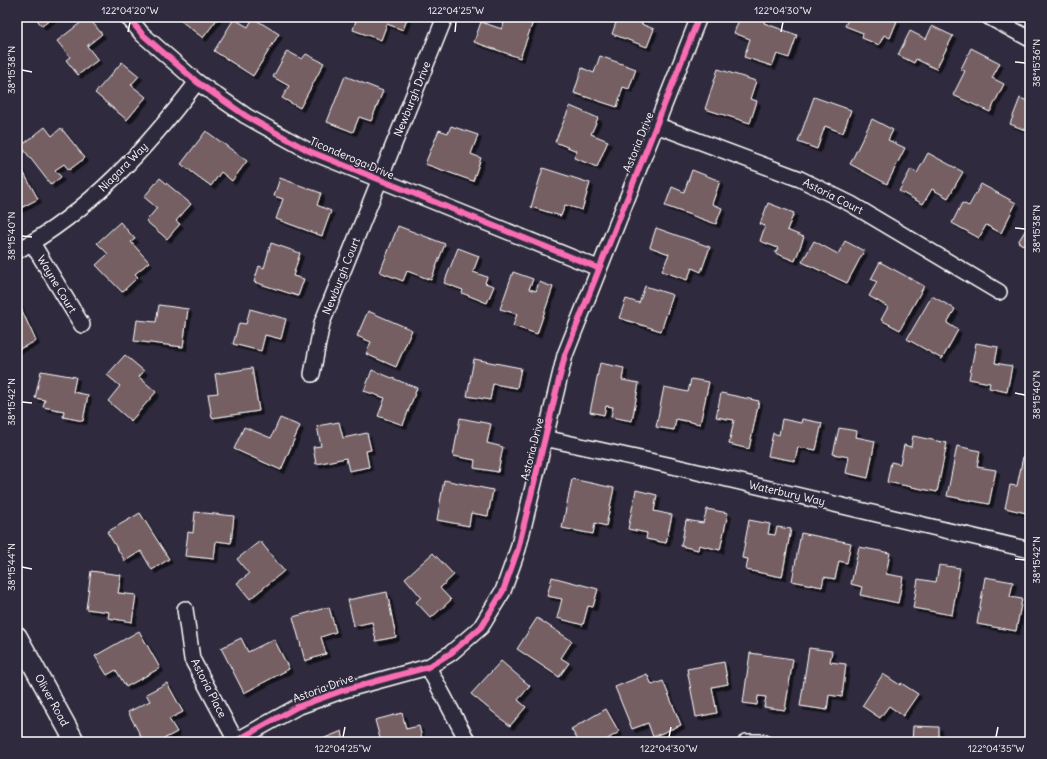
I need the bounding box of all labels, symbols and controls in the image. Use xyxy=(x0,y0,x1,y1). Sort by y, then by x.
text: 122°04'20"W xyxy=(101,4,159,17)
text: 122°04'25"W xyxy=(428,4,484,17)
text: 122°04'30"W xyxy=(754,4,812,17)
text: 38°15'36"N xyxy=(1030,39,1043,87)
text: 38°15'38"N xyxy=(5,46,18,94)
street label: Newburgh Drive xyxy=(391,59,434,139)
street label: Astoria Drive xyxy=(620,110,656,174)
street label: Ticonderoga Drive xyxy=(308,134,396,182)
street label: Niagara Way xyxy=(95,139,151,195)
street label: Astoria Court xyxy=(801,175,866,217)
text: 38°15'38"N xyxy=(1030,205,1043,253)
text: 38°15'40"N xyxy=(5,212,18,260)
street label: Newburgh Court xyxy=(319,235,363,317)
street label: Wayne Court xyxy=(34,253,80,316)
text: 38°15'40"N xyxy=(1030,371,1043,419)
text: 38°15'42"N xyxy=(5,378,18,426)
street label: Astoria Drive xyxy=(517,416,547,482)
street label: Waterbury Way xyxy=(747,477,827,509)
text: 38°15'42"N xyxy=(1030,536,1043,584)
text: 38°15'44"N xyxy=(5,543,18,591)
street label: Astoria Place xyxy=(188,656,230,720)
street label: Astoria Drive xyxy=(291,670,355,705)
street label: Oliver Road xyxy=(32,671,72,729)
text: 122°04'25"W xyxy=(315,742,371,755)
text: 122°04'30"W xyxy=(640,742,698,755)
text: 122°04'35"W xyxy=(968,742,1024,755)

